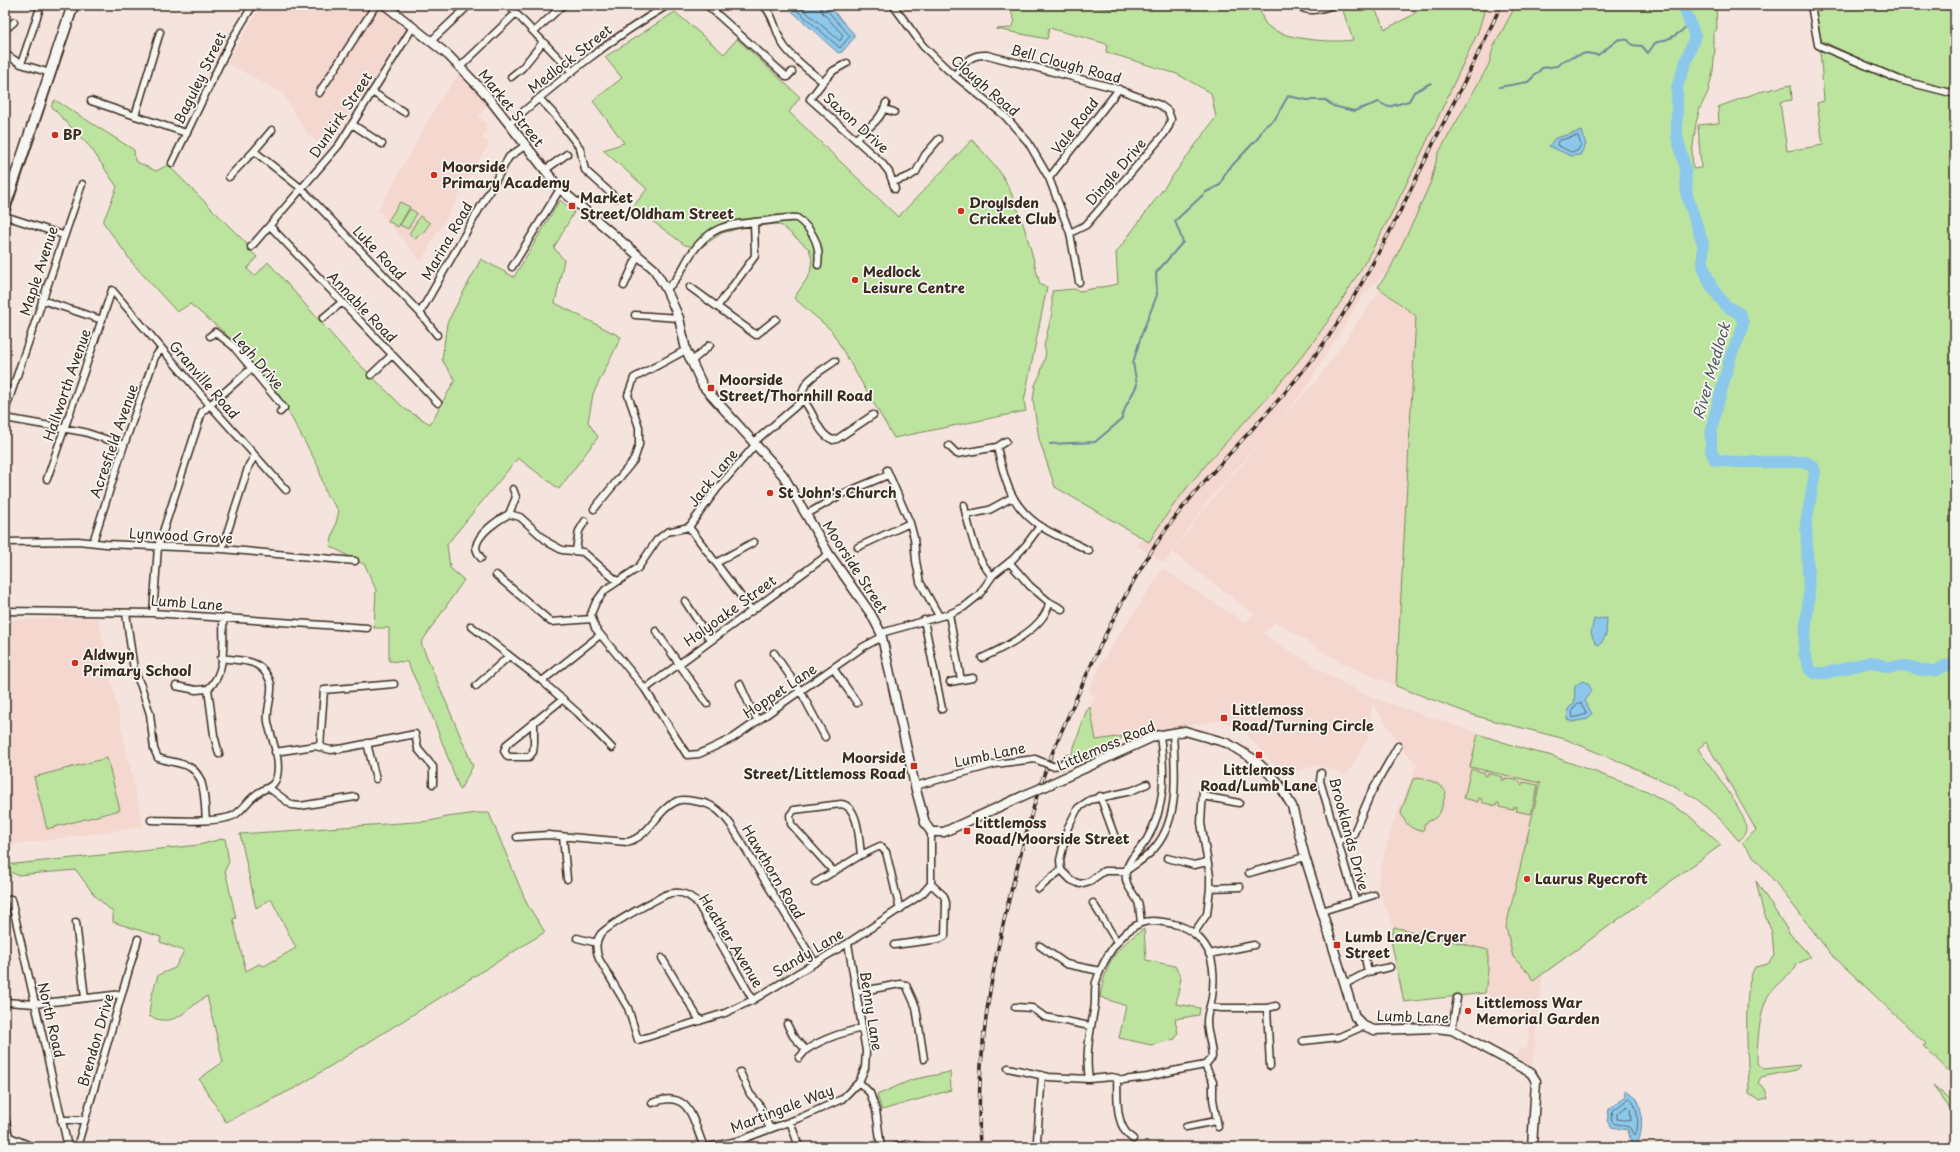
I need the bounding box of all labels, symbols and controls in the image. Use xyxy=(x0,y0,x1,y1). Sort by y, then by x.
street label: Medlock Street xyxy=(523,19,616,98)
street label: Baguley Street xyxy=(168,28,231,128)
street label: Bell Clough Road xyxy=(1009,39,1124,88)
street label: Clough Road xyxy=(947,50,1024,121)
street label: Market Street xyxy=(474,64,549,151)
street label: Dunkirk Street xyxy=(304,67,377,162)
street label: Saxon Drive xyxy=(819,87,894,158)
street label: Vale Road xyxy=(1046,93,1103,158)
place label: BP xyxy=(63,124,82,145)
marker: BP xyxy=(50,130,60,140)
street label: Dingle Drive xyxy=(1081,134,1151,210)
place label: Moorside Primary Academy xyxy=(442,156,570,193)
marker: Moorside Primary Academy xyxy=(429,170,439,180)
place label: Market Street/Oldham Street xyxy=(580,187,734,224)
place label: Droylsden Cricket Club xyxy=(969,192,1057,229)
street label: Marina Road xyxy=(416,198,477,284)
marker: Market Street/Oldham Street xyxy=(567,201,577,211)
marker: Droylsden Cricket Club xyxy=(956,206,966,216)
street label: Luke Road xyxy=(348,221,411,285)
street label: Maple Avenue xyxy=(14,223,63,318)
place label: Medlock Leisure Centre xyxy=(863,261,965,298)
street label: Annable Road xyxy=(323,266,402,347)
marker: Medlock Leisure Centre xyxy=(850,275,860,285)
water label: River Medlock xyxy=(1686,318,1736,422)
street label: Hallworth Avenue xyxy=(37,325,96,444)
street label: Legh Drive xyxy=(228,328,289,394)
street label: Granville Road xyxy=(164,336,244,423)
place label: Moorside Street/Thornhill Road xyxy=(719,369,873,406)
street label: Acresfield Avenue xyxy=(84,381,143,501)
marker: Moorside Street/Thornhill Road xyxy=(706,383,716,393)
street label: Jack Lane xyxy=(683,444,742,511)
place label: St John's Church xyxy=(778,482,897,503)
marker: St John's Church xyxy=(765,488,775,498)
street label: Moorside Street xyxy=(818,516,893,617)
street label: Lynwood Grove xyxy=(129,522,233,549)
street label: Holyoake Street xyxy=(679,570,780,651)
street label: Lumb Lane xyxy=(150,589,224,616)
place label: Aldwyn Primary School xyxy=(82,644,192,681)
marker: Aldwyn Primary School xyxy=(70,658,80,668)
street label: Hoppet Lane xyxy=(739,658,821,723)
place label: Littlemoss Road/Turning Circle xyxy=(1232,699,1374,736)
marker: Littlemoss Road/Turning Circle xyxy=(1219,713,1229,723)
street label: Littlemoss Road xyxy=(1053,715,1158,776)
street label: Lumb Lane xyxy=(952,737,1028,772)
place label: Moorside Street/Littlemoss Road xyxy=(743,747,906,784)
marker: Littlemoss Road/Lumb Lane xyxy=(1254,750,1264,760)
place label: Littlemoss Road/Lumb Lane xyxy=(1200,759,1318,796)
marker: Moorside Street/Littlemoss Road xyxy=(909,761,919,771)
street label: Brooklands Drive xyxy=(1324,775,1375,893)
place label: Littlemoss Road/Moorside Street xyxy=(975,812,1130,849)
street label: Hawthorn Road xyxy=(737,821,810,923)
marker: Littlemoss Road/Moorside Street xyxy=(962,826,972,836)
place label: Laurus Ryecroft xyxy=(1535,868,1648,889)
marker: Laurus Ryecroft xyxy=(1522,874,1532,884)
street label: Heather Avenue xyxy=(694,890,769,992)
street label: Sandy Lane xyxy=(768,923,847,982)
place label: Lumb Lane/Cryer Street xyxy=(1345,926,1467,963)
marker: Lumb Lane/Cryer Street xyxy=(1332,940,1342,950)
street label: Benny Lane xyxy=(855,969,888,1052)
street label: North Road xyxy=(33,980,70,1060)
street label: Brendon Drive xyxy=(72,991,119,1089)
place label: Littlemoss War Memorial Garden xyxy=(1476,992,1600,1029)
street label: Lumb Lane xyxy=(1376,1005,1450,1028)
marker: Littlemoss War Memorial Garden xyxy=(1463,1006,1473,1016)
street label: Martingale Way xyxy=(727,1079,837,1138)

